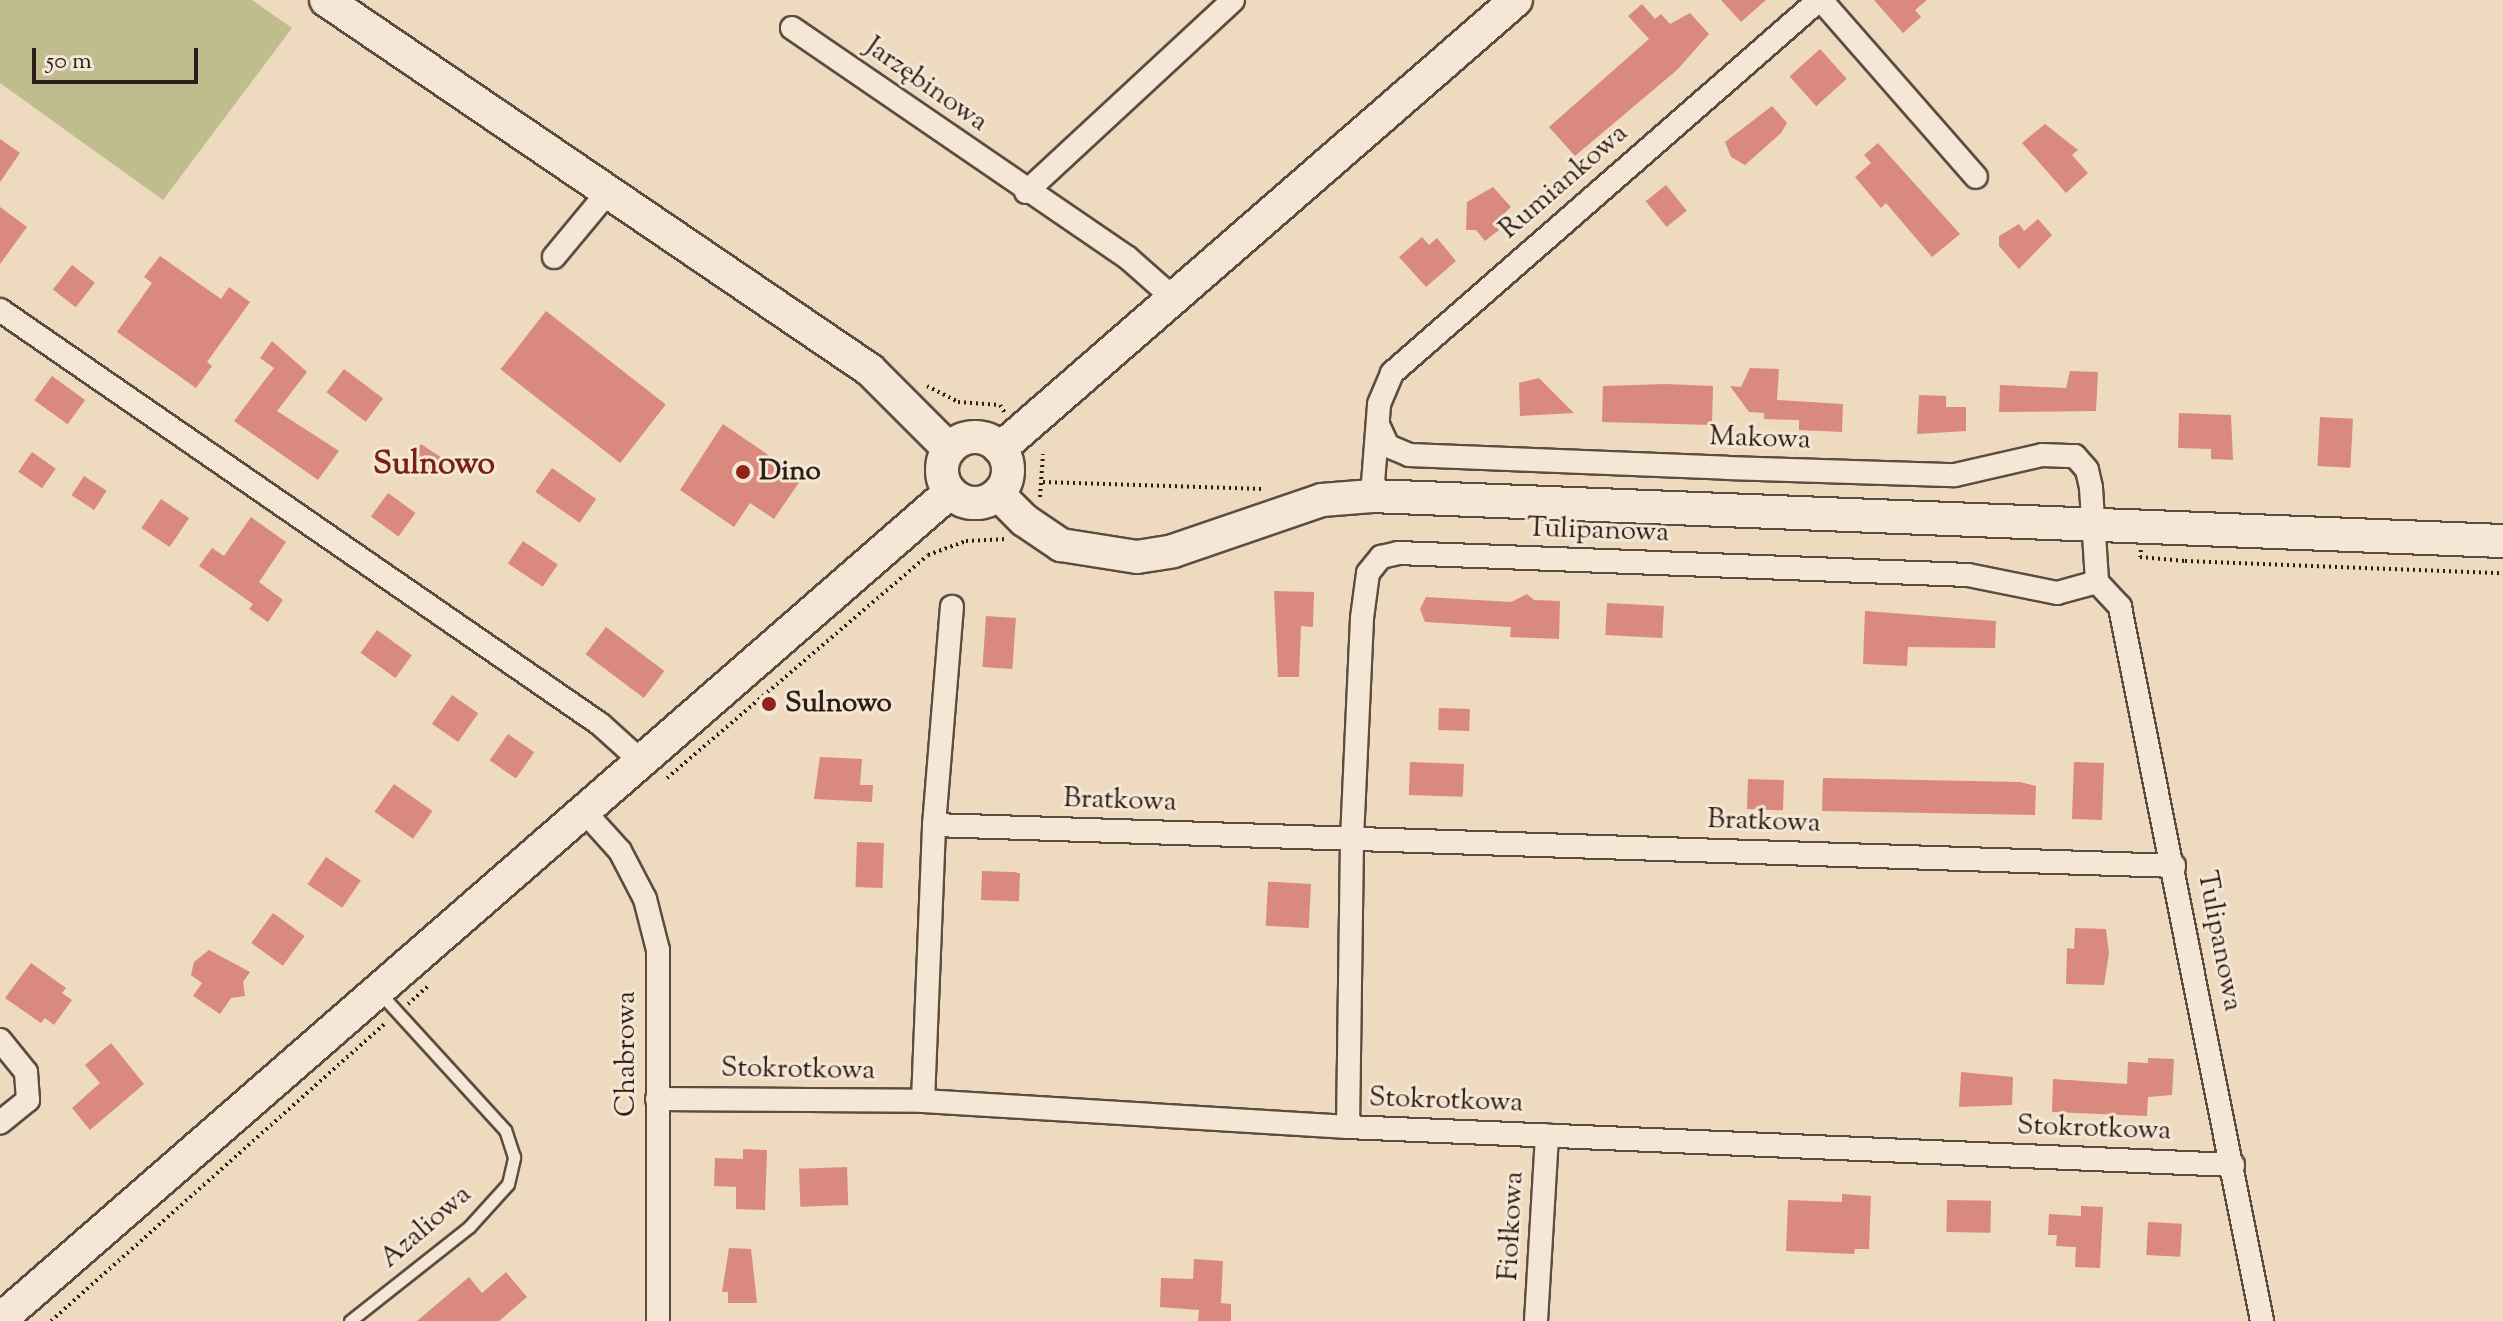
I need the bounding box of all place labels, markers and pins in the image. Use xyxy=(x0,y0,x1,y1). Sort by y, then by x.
place label: Dino xyxy=(759,455,821,489)
marker: Dino xyxy=(734,463,752,481)
place label: Sulnowo xyxy=(785,687,892,721)
marker: Sulnowo xyxy=(760,695,778,713)

